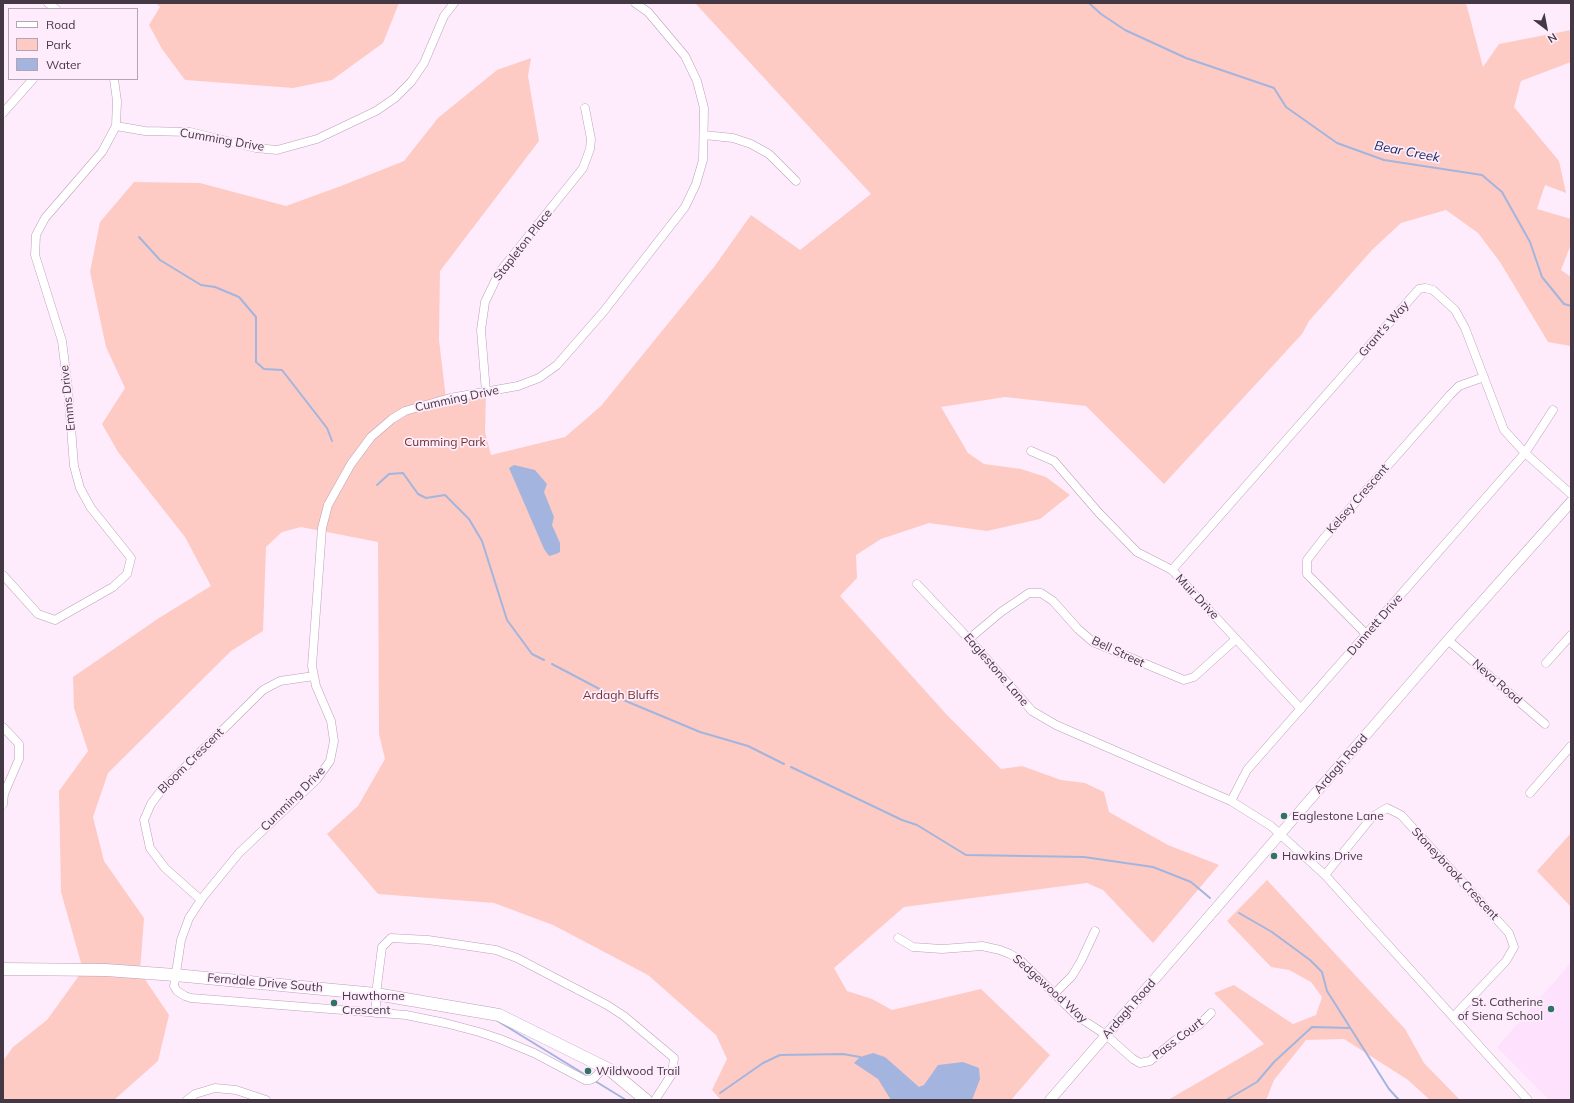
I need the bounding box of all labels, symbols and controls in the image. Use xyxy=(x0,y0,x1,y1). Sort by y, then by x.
legend xyxy=(8,8,138,80)
north arrow xyxy=(1526,8,1566,48)
text: Road xyxy=(46,17,75,32)
text: N xyxy=(1545,30,1560,46)
text: Park xyxy=(46,37,71,52)
text: Water xyxy=(46,57,81,72)
street label: Cumming Drive xyxy=(179,126,265,154)
water label: Bear Creek xyxy=(1373,138,1441,166)
street label: Stapleton Place xyxy=(491,206,555,284)
street label: Grant's Way xyxy=(1356,298,1412,360)
street label: Emms Drive xyxy=(57,364,79,432)
street label: Cumming Drive xyxy=(414,383,500,415)
park label: Cumming Park xyxy=(404,435,486,449)
street label: Kelsey Crescent xyxy=(1324,461,1392,537)
street label: Muir Drive xyxy=(1172,571,1222,623)
street label: Dunnett Drive xyxy=(1344,591,1406,659)
street label: Eaglestone Lane xyxy=(960,631,1032,709)
street label: Bell Street xyxy=(1089,633,1147,671)
street label: Neva Road xyxy=(1469,656,1525,708)
park label: Ardagh Bluffs xyxy=(583,688,659,702)
street label: Bloom Crescent xyxy=(155,725,227,797)
street label: Ardagh Road xyxy=(1311,731,1371,797)
street label: Cumming Drive xyxy=(258,764,328,834)
place label: Eaglestone Lane xyxy=(1292,809,1384,823)
marker: Eaglestone Lane xyxy=(1279,811,1289,821)
street label: Stoneybrook Crescent xyxy=(1408,825,1502,923)
place label: Hawkins Drive xyxy=(1282,849,1363,863)
marker: Hawkins Drive xyxy=(1269,851,1279,861)
street label: Sedgewood Way xyxy=(1010,952,1090,1026)
street label: Ferndale Drive South xyxy=(207,971,323,995)
street label: Ardagh Road xyxy=(1099,976,1159,1042)
place label: Hawthorne Crescent xyxy=(342,989,405,1017)
place label: St. Catherine of Siena School xyxy=(1458,995,1543,1023)
marker: Hawthorne Crescent xyxy=(329,998,339,1008)
marker: St. Catherine of Siena School xyxy=(1546,1004,1556,1014)
street label: Pass Court xyxy=(1150,1015,1206,1063)
place label: Wildwood Trail xyxy=(596,1064,680,1078)
marker: Wildwood Trail xyxy=(583,1066,593,1076)

